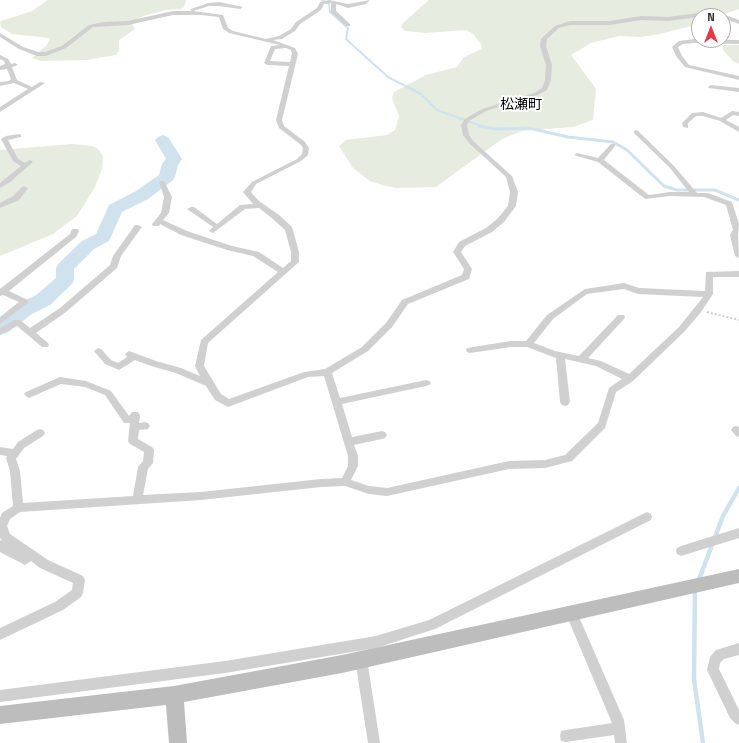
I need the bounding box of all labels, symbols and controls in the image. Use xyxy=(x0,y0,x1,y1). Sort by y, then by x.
north arrow xyxy=(691,8,731,48)
text: N xyxy=(707,9,715,25)
district label: 松瀬町 xyxy=(500,98,542,114)

